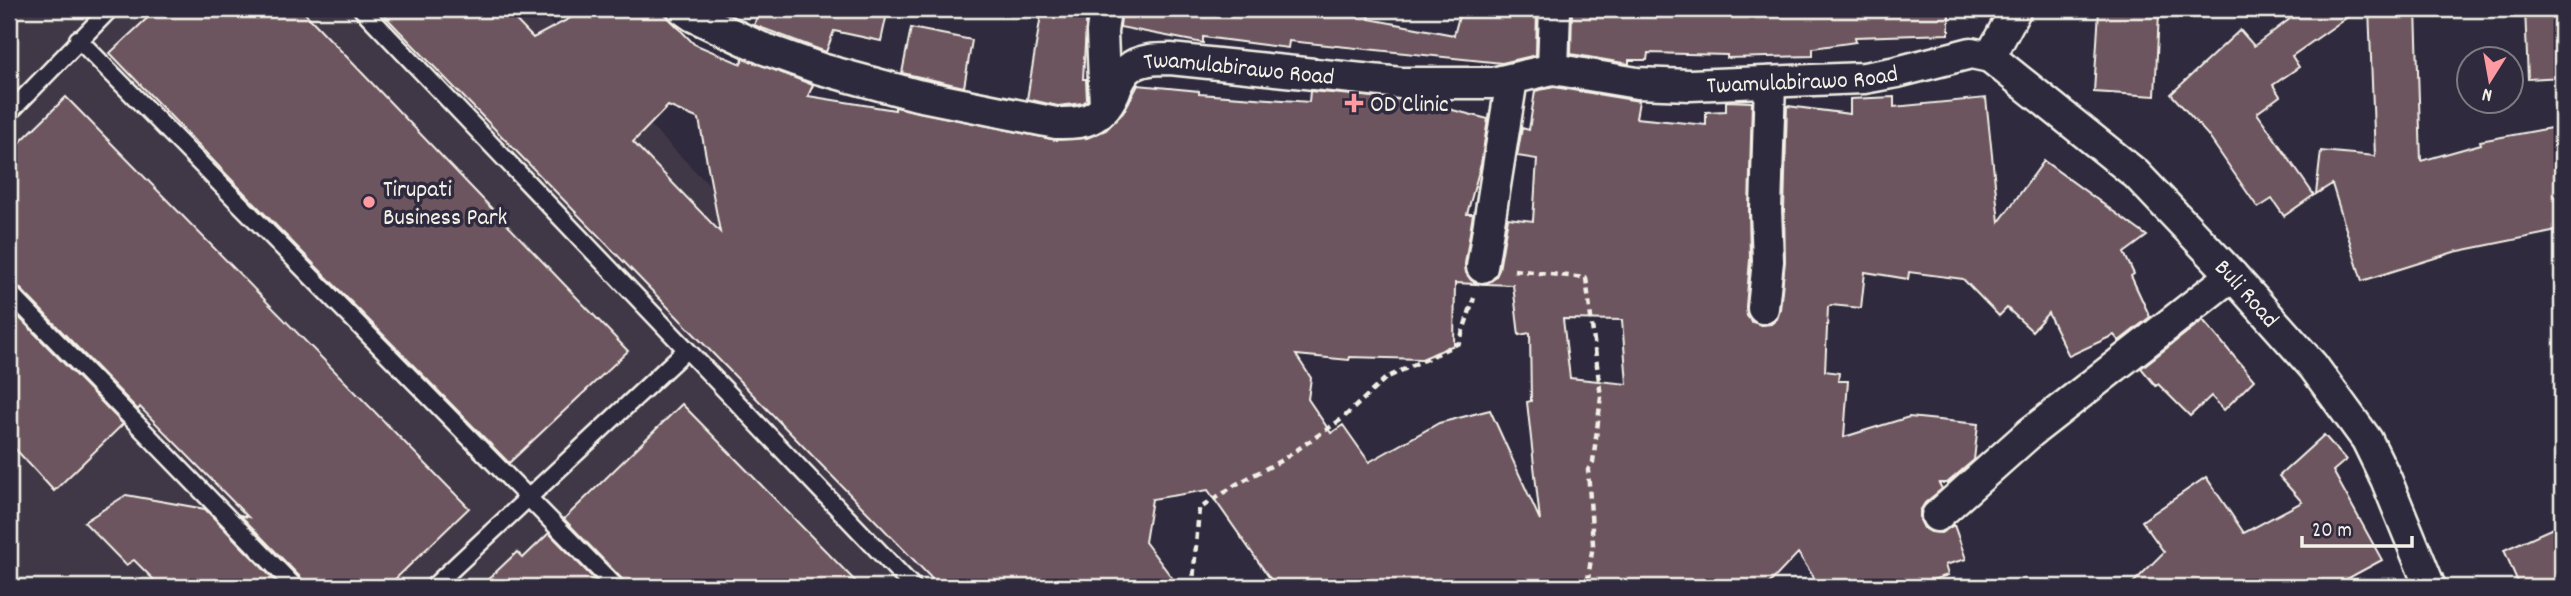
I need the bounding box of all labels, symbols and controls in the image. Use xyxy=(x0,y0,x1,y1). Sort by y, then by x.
street label: Twamulabirawo Road xyxy=(1141,45,1336,96)
north arrow xyxy=(2456,46,2526,116)
street label: Twamulabirawo Road xyxy=(1706,58,1901,104)
text: N xyxy=(2480,79,2495,107)
place label: OD Clinic xyxy=(1370,89,1449,123)
marker: OD Clinic xyxy=(1344,93,1364,113)
place label: Tirupati Business Park xyxy=(383,174,507,236)
marker: Tirupati Business Park xyxy=(361,194,377,210)
street label: Buli Road xyxy=(2205,253,2285,337)
scale bar xyxy=(2302,505,2412,549)
text: 20 m xyxy=(2312,517,2352,547)

